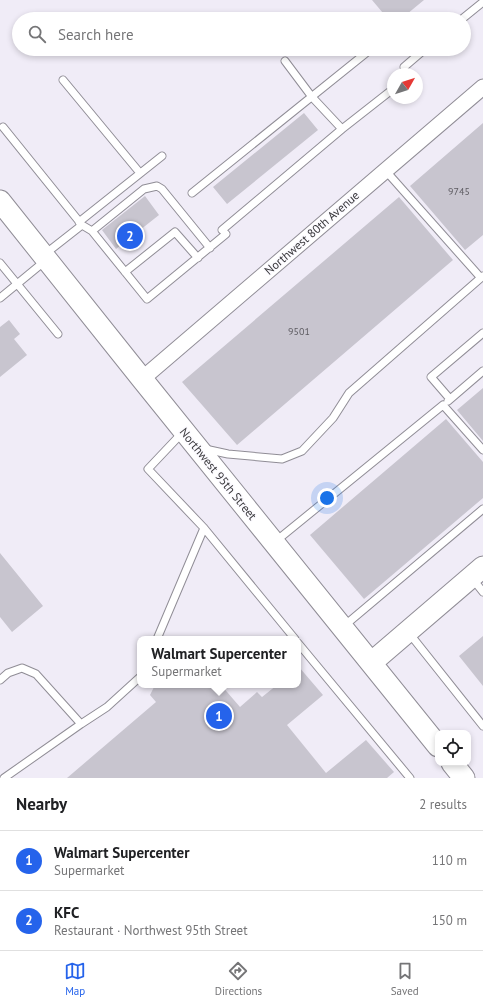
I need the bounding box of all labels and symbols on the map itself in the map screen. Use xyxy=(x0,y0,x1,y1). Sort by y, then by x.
north arrow xyxy=(387,68,423,104)
house number: 9745 xyxy=(448,185,470,198)
street label: Northwest 80th Avenue xyxy=(261,187,362,278)
pin: 2 xyxy=(117,221,143,251)
house number: 9501 xyxy=(288,325,310,338)
street label: Northwest 95th Street xyxy=(177,425,260,523)
your location xyxy=(317,488,337,508)
pin: 1 xyxy=(206,701,232,731)

